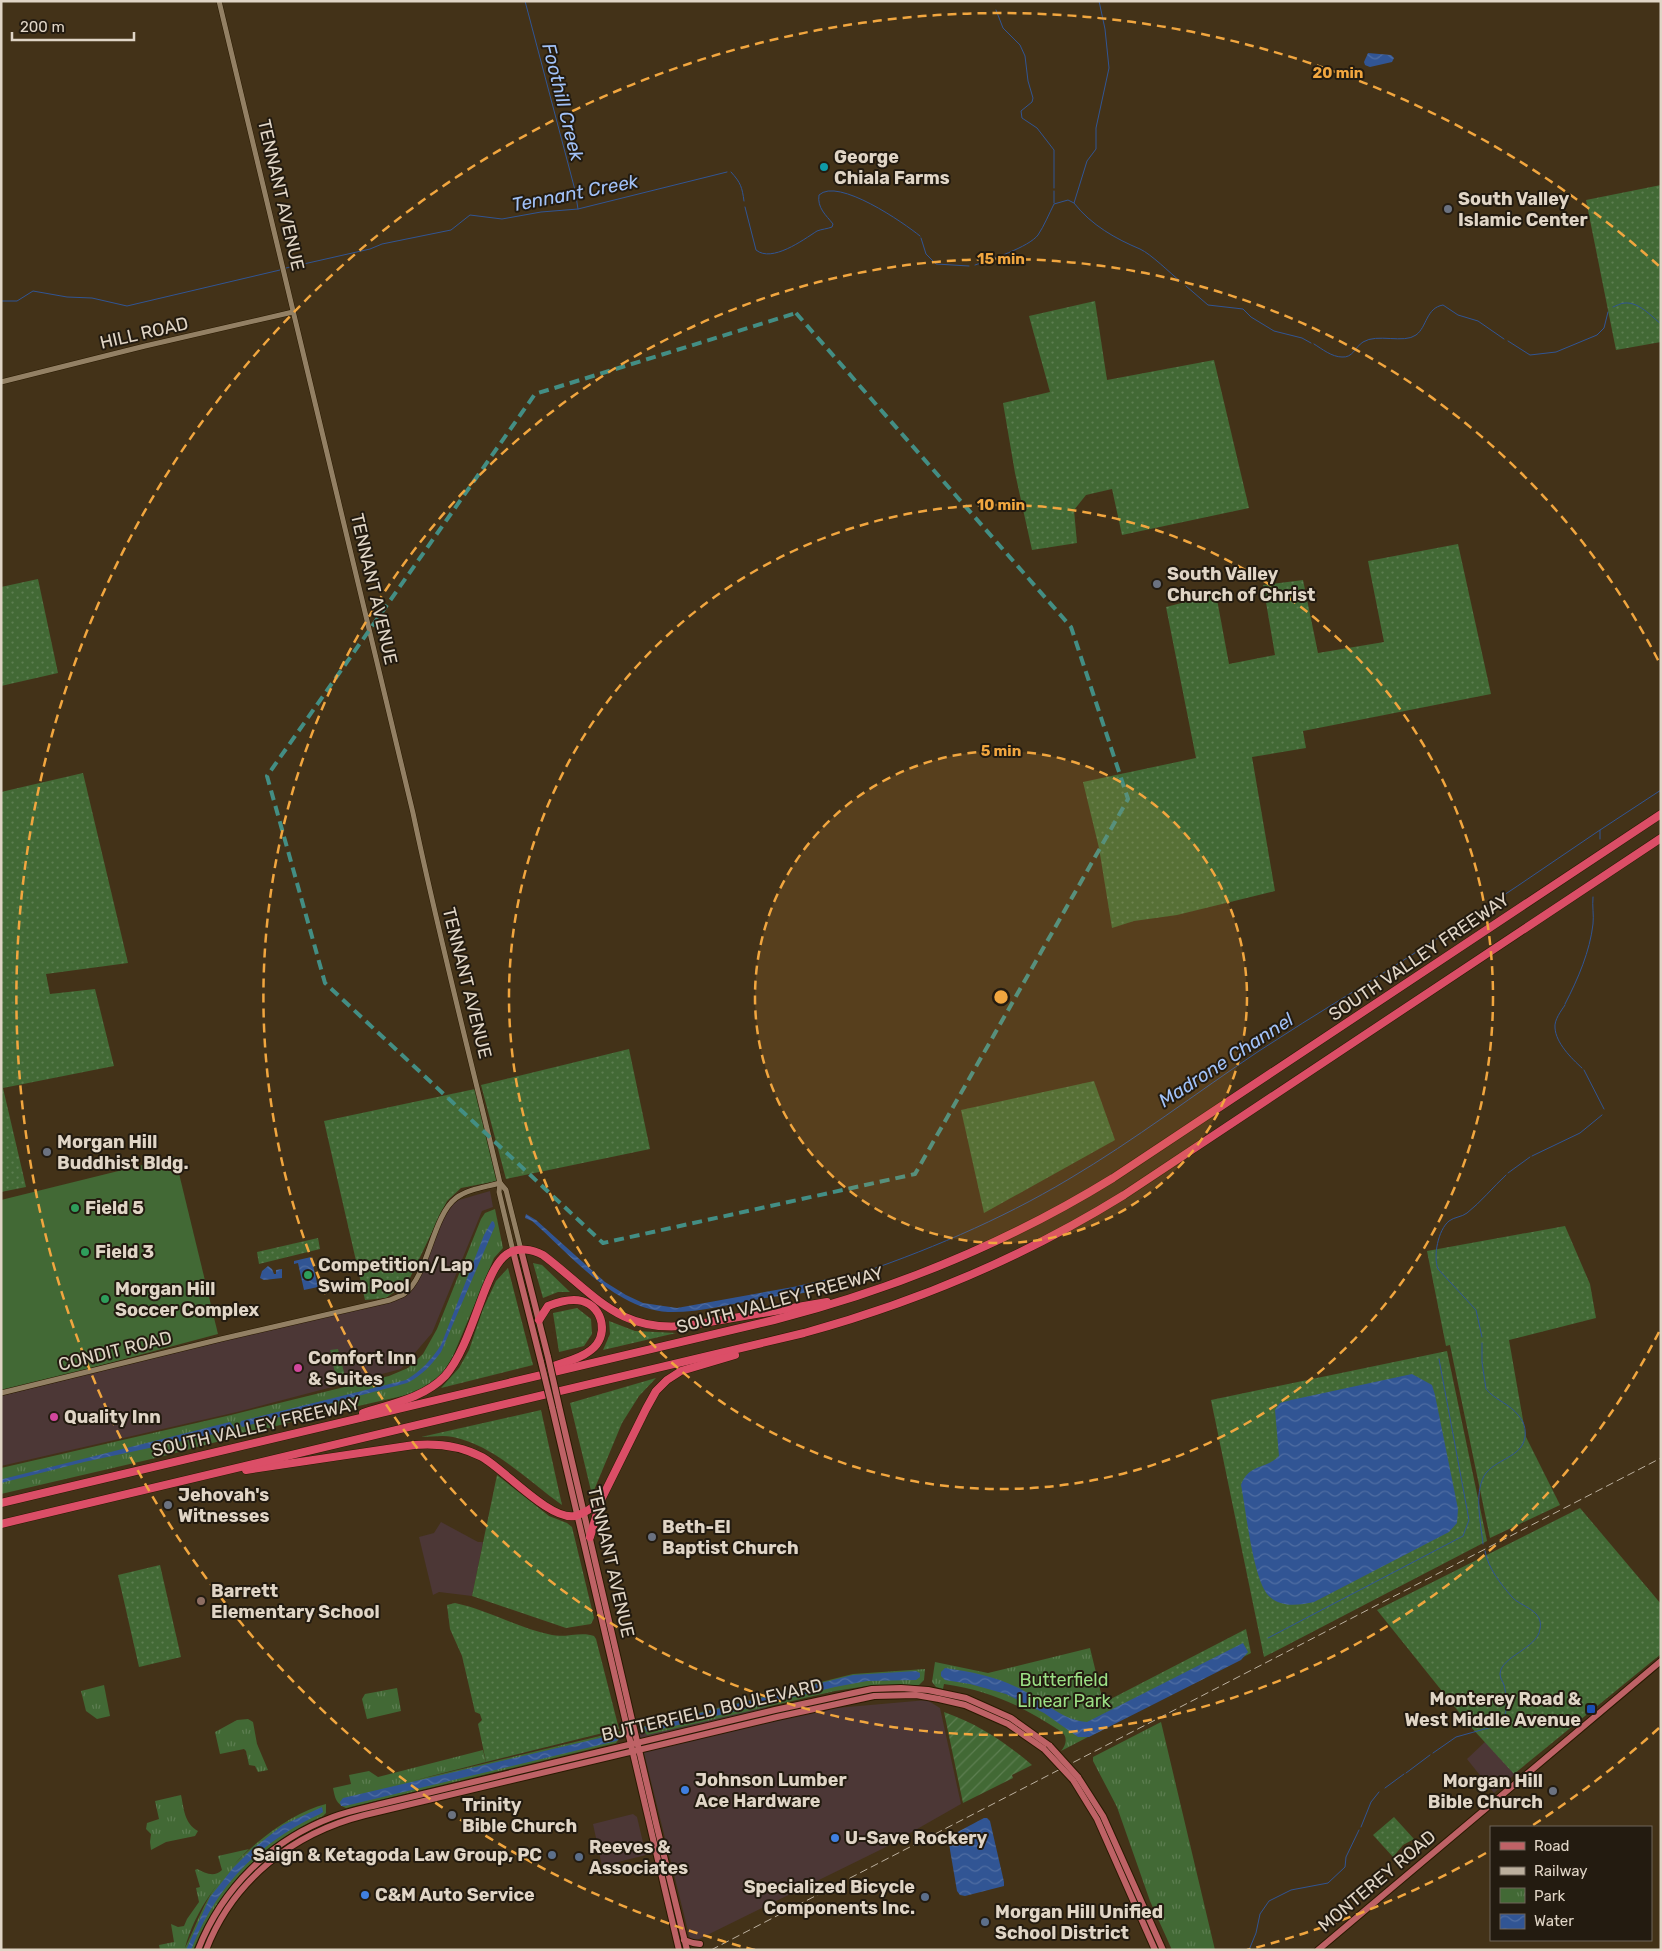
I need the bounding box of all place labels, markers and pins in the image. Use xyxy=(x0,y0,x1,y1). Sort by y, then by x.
place label: George Chiala Farms xyxy=(834,146,950,189)
marker: George Chiala Farms xyxy=(818,161,830,173)
place label: South Valley Islamic Center xyxy=(1458,188,1588,231)
marker: South Valley Islamic Center xyxy=(1442,203,1454,215)
place label: South Valley Church of Christ xyxy=(1167,563,1315,606)
marker: South Valley Church of Christ xyxy=(1151,578,1163,590)
centre of rings xyxy=(992,988,1010,1006)
place label: Morgan Hill Buddhist Bldg. xyxy=(57,1131,189,1174)
marker: Morgan Hill Buddhist Bldg. xyxy=(41,1146,53,1158)
place label: Field 5 xyxy=(85,1197,144,1219)
marker: Field 5 xyxy=(69,1202,81,1214)
place label: Field 3 xyxy=(95,1241,154,1263)
marker: Field 3 xyxy=(79,1246,91,1258)
place label: Competition/Lap Swim Pool xyxy=(318,1254,473,1297)
marker: Competition/Lap Swim Pool xyxy=(302,1269,314,1281)
place label: Morgan Hill Soccer Complex xyxy=(115,1278,260,1321)
marker: Morgan Hill Soccer Complex xyxy=(99,1293,111,1305)
place label: Comfort Inn & Suites xyxy=(308,1347,416,1390)
marker: Comfort Inn & Suites xyxy=(292,1362,304,1374)
place label: Quality Inn xyxy=(64,1406,161,1428)
marker: Quality Inn xyxy=(48,1411,60,1423)
place label: Jehovah's Witnesses xyxy=(178,1484,269,1527)
marker: Jehovah's Witnesses xyxy=(162,1499,174,1511)
place label: Beth-El Baptist Church xyxy=(662,1516,799,1559)
marker: Beth-El Baptist Church xyxy=(646,1531,658,1543)
place label: Barrett Elementary School xyxy=(211,1580,380,1623)
marker: Barrett Elementary School xyxy=(195,1595,207,1607)
place label: Monterey Road & West Middle Avenue xyxy=(1404,1688,1582,1731)
marker: Monterey Road & West Middle Avenue xyxy=(1585,1703,1597,1715)
place label: Johnson Lumber Ace Hardware xyxy=(695,1769,847,1812)
place label: Morgan Hill Bible Church xyxy=(1428,1770,1543,1813)
marker: Johnson Lumber Ace Hardware xyxy=(679,1784,691,1796)
marker: Morgan Hill Bible Church xyxy=(1547,1785,1559,1797)
place label: Trinity Bible Church xyxy=(462,1794,577,1837)
marker: Trinity Bible Church xyxy=(446,1809,458,1821)
place label: U-Save Rockery xyxy=(845,1827,988,1849)
marker: U-Save Rockery xyxy=(829,1832,841,1844)
place label: Reeves & Associates xyxy=(589,1836,688,1879)
place label: Saign & Ketagoda Law Group, PC xyxy=(253,1844,542,1866)
marker: Saign & Ketagoda Law Group, PC xyxy=(546,1849,558,1861)
marker: Reeves & Associates xyxy=(573,1851,585,1863)
place label: Specialized Bicycle Components Inc. xyxy=(744,1876,915,1919)
place label: C&M Auto Service xyxy=(375,1884,535,1906)
marker: C&M Auto Service xyxy=(359,1889,371,1901)
marker: Specialized Bicycle Components Inc. xyxy=(919,1891,931,1903)
place label: Morgan Hill Unified School District xyxy=(995,1901,1163,1944)
marker: Morgan Hill Unified School District xyxy=(979,1916,991,1928)

